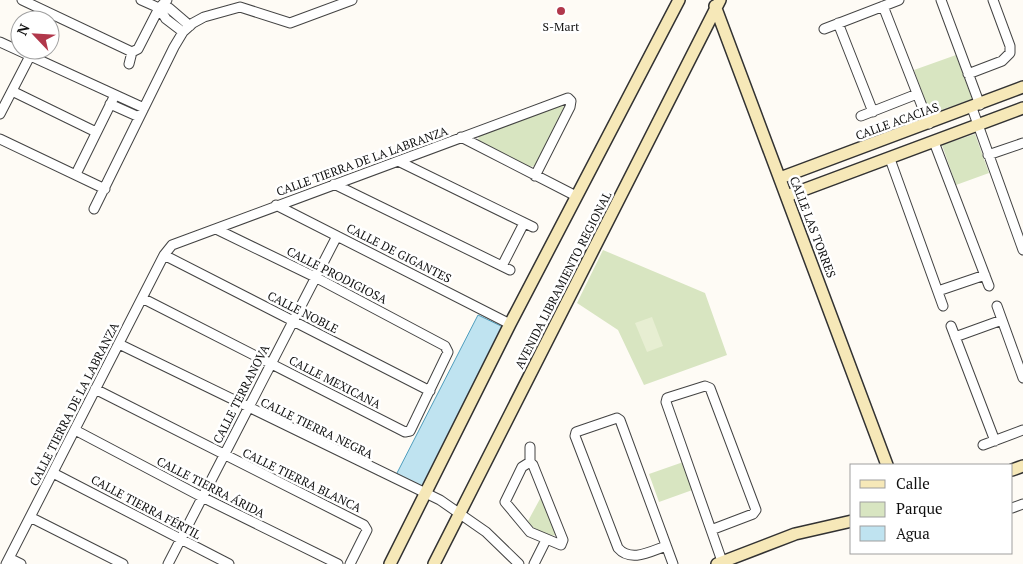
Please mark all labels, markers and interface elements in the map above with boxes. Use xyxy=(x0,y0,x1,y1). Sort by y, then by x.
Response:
marker: S-Mart xyxy=(555,5,567,17)
north arrow xyxy=(10,10,60,60)
place label: S-Mart xyxy=(542,19,580,34)
text: N xyxy=(12,20,34,38)
street label: CALLE ACACIAS xyxy=(853,99,941,143)
street label: CALLE TIERRA DE LA LABRANZA xyxy=(274,123,451,199)
street label: CALLE LAS TORRES xyxy=(787,174,839,280)
street label: AVENIDA LIBRAMIENTO REGIONAL xyxy=(512,189,615,371)
street label: CALLE DE GIGANTES xyxy=(344,220,454,286)
street label: CALLE PRODIGIOSA xyxy=(284,243,390,307)
street label: CALLE NOBLE xyxy=(265,288,341,336)
street label: CALLE TIERRA DE LA LABRANZA xyxy=(26,319,122,488)
street label: CALLE TERRANOVA xyxy=(210,341,273,446)
street label: CALLE MEXICANA xyxy=(287,352,384,412)
street label: CALLE TIERRA NEGRA xyxy=(258,394,376,462)
street label: CALLE TIERRA BLANCA xyxy=(240,445,364,516)
street label: CALLE TIERRA ÁRIDA xyxy=(154,453,268,521)
legend xyxy=(850,464,1013,554)
street label: CALLE TIERRA FÉRTIL xyxy=(88,472,204,543)
text: Calle xyxy=(896,473,930,493)
text: Parque xyxy=(896,498,943,518)
text: Agua xyxy=(896,523,930,543)

